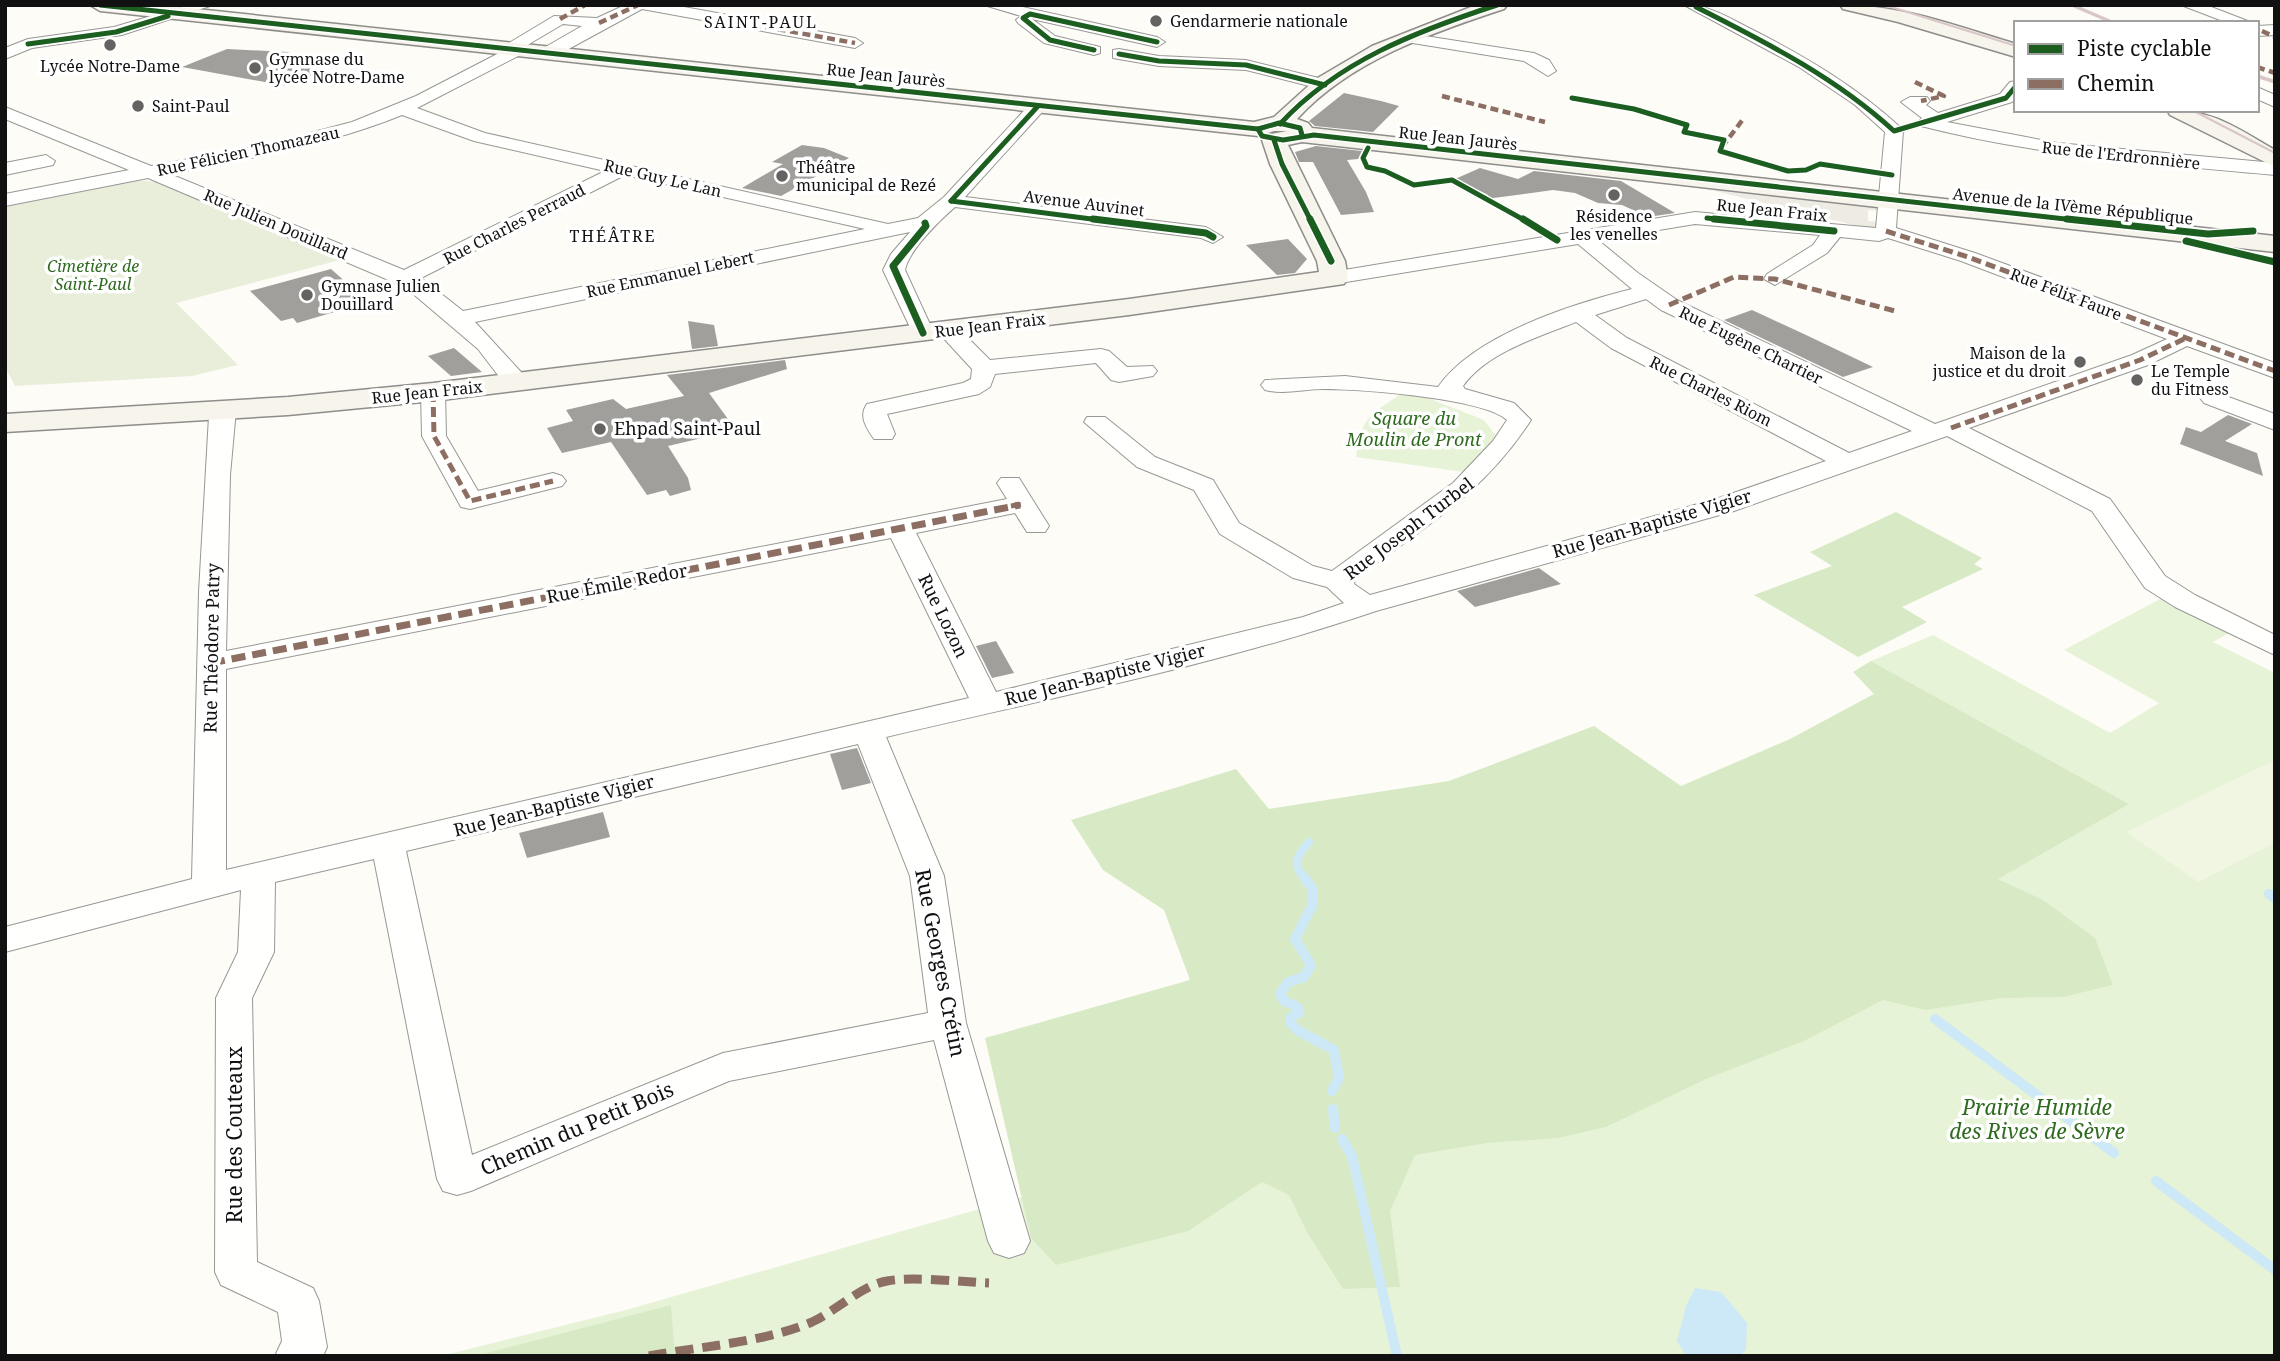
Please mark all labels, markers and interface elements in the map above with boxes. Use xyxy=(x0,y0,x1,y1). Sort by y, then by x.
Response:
place label: Gendarmerie nationale xyxy=(1170,10,1348,32)
district label: SAINT-PAUL xyxy=(704,11,818,33)
marker: Gendarmerie nationale xyxy=(1148,13,1164,29)
legend xyxy=(2014,21,2259,112)
text: Piste cyclable xyxy=(2077,34,2211,62)
marker: Lycée Notre-Dame xyxy=(102,37,118,53)
place label: Gymnase du lycée Notre-Dame xyxy=(269,48,405,88)
place label: Lycée Notre-Dame xyxy=(40,55,180,77)
street label: Rue Jean Jaurès xyxy=(826,58,946,92)
marker: Gymnase du lycée Notre-Dame xyxy=(247,60,263,76)
text: Chemin xyxy=(2077,69,2155,97)
place label: Saint-Paul xyxy=(152,95,230,117)
marker: Saint-Paul xyxy=(130,98,146,114)
street label: Rue Félicien Thomazeau xyxy=(155,121,341,181)
street label: Rue Jean Jaurès xyxy=(1398,121,1518,155)
street label: Rue de l'Erdronnière xyxy=(2041,136,2201,174)
street label: Rue Guy Le Lan xyxy=(602,154,724,202)
place label: Théâtre municipal de Rezé xyxy=(796,156,936,196)
marker: Théâtre municipal de Rezé xyxy=(774,168,790,184)
street label: Rue Charles Perraud xyxy=(439,179,589,269)
street label: Avenue de la IVème République xyxy=(1952,182,2194,230)
street label: Rue Julien Douillard xyxy=(200,184,352,264)
street label: Avenue Auvinet xyxy=(1022,185,1146,221)
marker: Résidence les venelles xyxy=(1606,187,1622,203)
street label: Rue Jean Fraix xyxy=(1716,193,1829,227)
place label: Résidence les venelles xyxy=(1570,205,1658,245)
district label: THÉÂTRE xyxy=(569,225,657,247)
street label: Rue Emmanuel Lebert xyxy=(584,245,756,303)
park label: Cimetière de Saint-Paul xyxy=(47,255,139,295)
street label: Rue Félix Faure xyxy=(2007,263,2125,325)
place label: Gymnase Julien Douillard xyxy=(321,275,441,315)
marker: Gymnase Julien Douillard xyxy=(299,287,315,303)
street label: Rue Eugène Chartier xyxy=(1676,301,1827,390)
street label: Rue Jean Fraix xyxy=(933,307,1047,343)
place label: Maison de la justice et du droit xyxy=(1932,342,2066,382)
street label: Rue Charles Riom xyxy=(1646,351,1776,431)
marker: Maison de la justice et du droit xyxy=(2072,354,2088,370)
place label: Le Temple du Fitness xyxy=(2151,360,2230,400)
marker: Le Temple du Fitness xyxy=(2129,372,2145,388)
street label: Rue Jean Fraix xyxy=(371,375,484,409)
park label: Square du Moulin de Pront xyxy=(1345,406,1482,451)
place label: Ehpad Saint-Paul xyxy=(614,416,761,440)
marker: Ehpad Saint-Paul xyxy=(592,421,608,437)
street label: Rue Joseph Turbel xyxy=(1339,471,1478,585)
street label: Rue Jean-Baptiste Vigier xyxy=(1549,483,1755,563)
street label: Rue Émile Redor xyxy=(544,558,690,608)
street label: Rue Théodore Patry xyxy=(198,562,224,733)
street label: Rue Lozon xyxy=(913,570,975,662)
street label: Rue Jean-Baptiste Vigier xyxy=(1002,637,1208,711)
street label: Rue Jean-Baptiste Vigier xyxy=(451,768,657,842)
street label: Rue Georges Crétin xyxy=(909,866,973,1059)
street label: Rue des Couteaux xyxy=(220,1046,248,1224)
street label: Chemin du Petit Bois xyxy=(476,1075,678,1182)
park label: Prairie Humide des Rives de Sèvre xyxy=(1949,1093,2125,1145)

